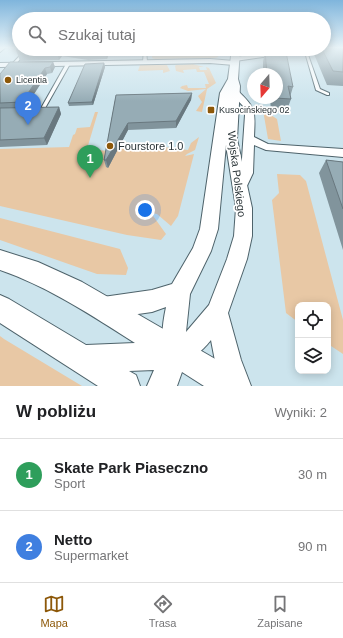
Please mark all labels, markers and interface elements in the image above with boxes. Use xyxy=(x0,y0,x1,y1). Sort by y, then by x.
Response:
search box xyxy=(12,12,331,56)
icon: search xyxy=(26,23,48,45)
text: Szukaj tutaj xyxy=(58,26,136,43)
north arrow xyxy=(247,68,283,104)
marker: Licentia xyxy=(3,75,13,85)
place label: Licentia xyxy=(16,75,47,85)
pin: 2 xyxy=(15,92,41,125)
marker: Kusocińskiego 02 xyxy=(206,105,216,115)
place label: Kusocińskiego 02 xyxy=(219,105,290,115)
street label: Wojska Polskiego xyxy=(226,130,248,218)
place label: Fourstore 1.0 xyxy=(118,140,183,152)
marker: Fourstore 1.0 xyxy=(105,141,115,151)
pin: 1 xyxy=(77,145,103,178)
your location xyxy=(135,200,155,220)
map controls xyxy=(295,302,331,374)
button: locate xyxy=(295,302,331,338)
button: layers xyxy=(295,338,331,374)
text: W pobliżu xyxy=(16,402,96,421)
text: Wyniki: 2 xyxy=(274,405,327,420)
text: Skate Park Piaseczno xyxy=(54,459,208,476)
text: 1 xyxy=(25,467,33,482)
text: 30 m xyxy=(298,467,327,482)
text: Sport xyxy=(54,476,85,491)
text: Netto xyxy=(54,531,92,548)
text: 2 xyxy=(25,539,33,554)
text: 90 m xyxy=(298,539,327,554)
text: Supermarket xyxy=(54,548,128,563)
tab: Mapa xyxy=(40,593,68,629)
tab: Trasa xyxy=(149,593,176,629)
tab: Zapisane xyxy=(257,593,303,629)

